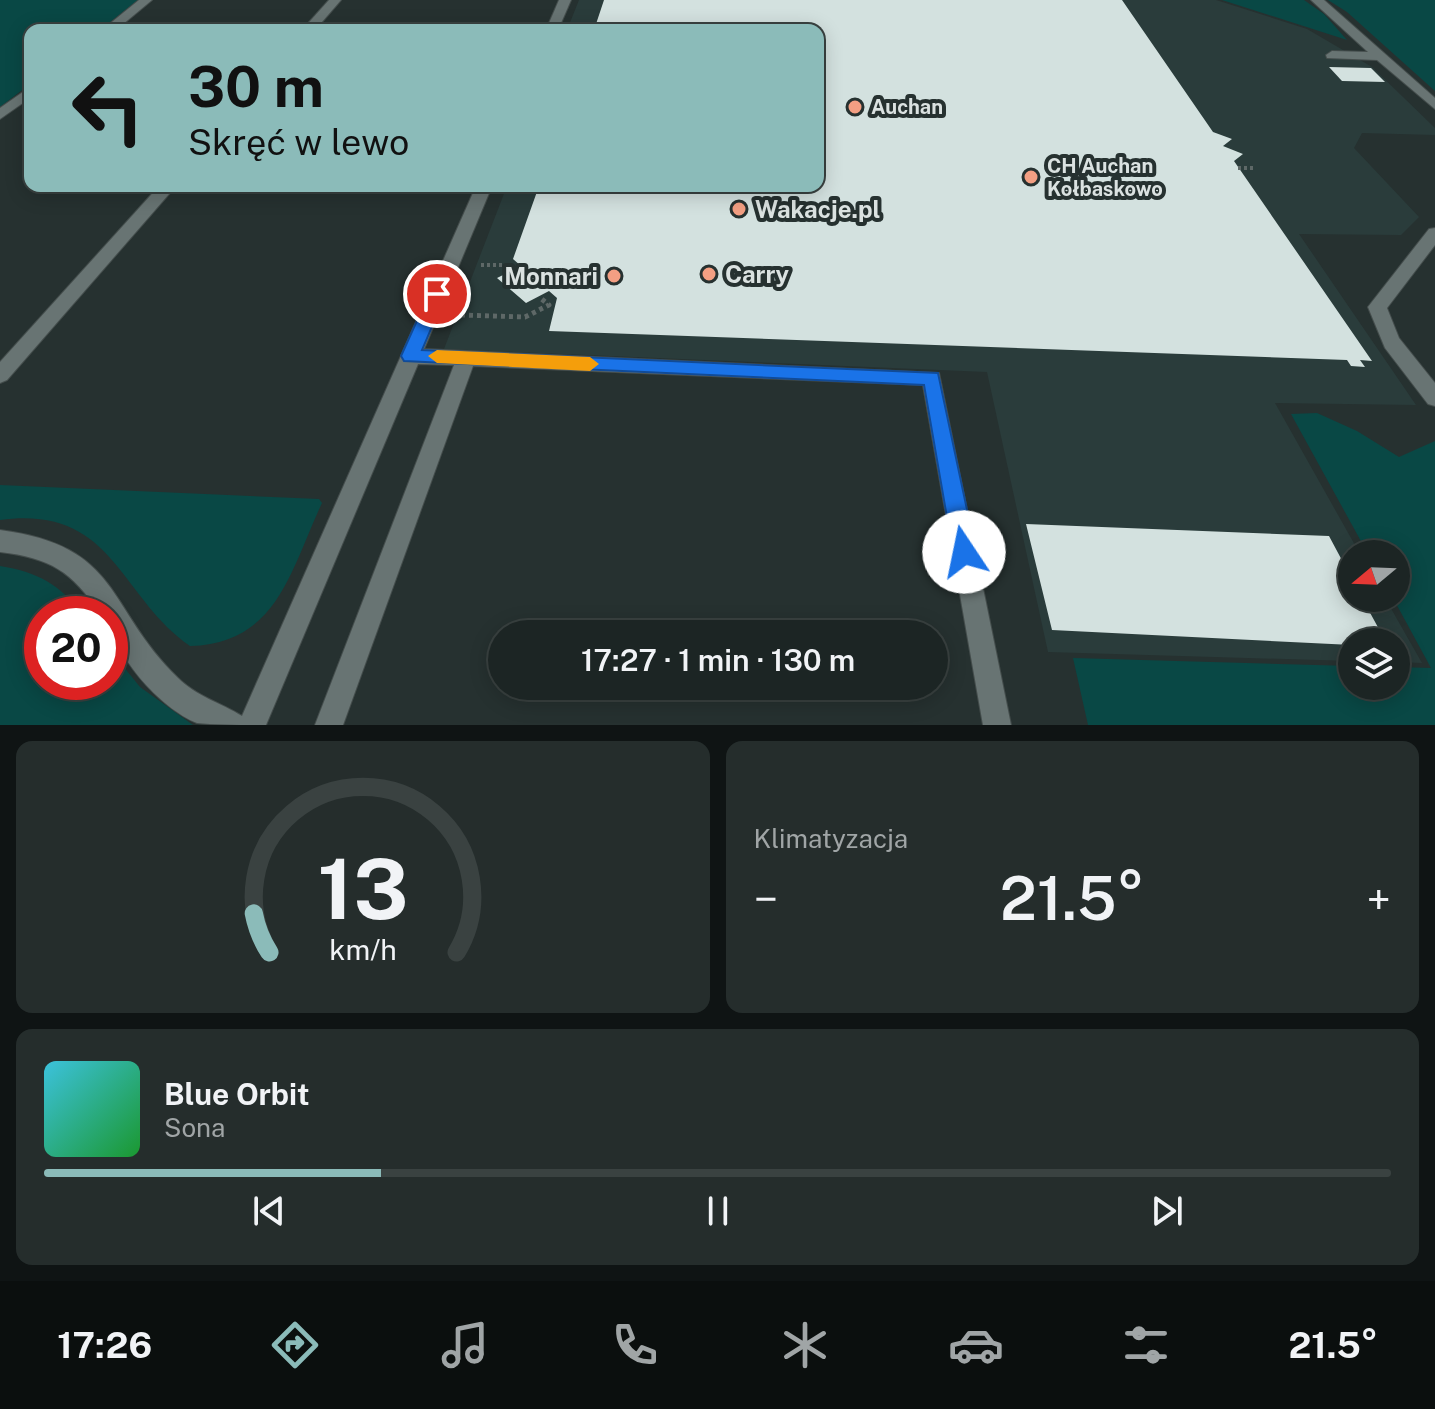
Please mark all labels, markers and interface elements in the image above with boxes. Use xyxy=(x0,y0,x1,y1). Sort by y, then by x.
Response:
text: 30 m xyxy=(188,54,324,120)
icon: left xyxy=(56,56,160,160)
place label: Auchan xyxy=(871,95,943,119)
marker: Auchan xyxy=(846,98,864,116)
text: Skręć w lewo xyxy=(188,121,409,163)
place label: CH Auchan Kołbaskowo xyxy=(1047,154,1163,201)
marker: CH Auchan Kołbaskowo xyxy=(1022,168,1040,186)
place label: Wakacje.pl xyxy=(755,195,881,223)
marker: Wakacje.pl xyxy=(730,200,748,218)
pin xyxy=(403,260,471,328)
place label: Carry xyxy=(725,260,790,288)
place label: Monnari xyxy=(504,262,598,290)
marker: Carry xyxy=(700,265,718,283)
marker: Monnari xyxy=(605,267,623,285)
icon: arrive xyxy=(415,272,459,316)
position arrow xyxy=(922,510,1006,594)
north arrow xyxy=(1338,540,1410,612)
map controls xyxy=(1338,540,1410,700)
speed limit sign: 20 xyxy=(24,596,128,700)
button: layers xyxy=(1338,628,1410,700)
text: 17:27 · 1 min · 130 m xyxy=(581,642,855,678)
text: Klimatyzacja xyxy=(754,823,908,854)
text: 13 xyxy=(317,840,408,938)
text: 21.5° xyxy=(1000,863,1145,934)
text: − xyxy=(754,873,778,925)
text: + xyxy=(1367,873,1391,925)
text: km/h xyxy=(329,933,396,966)
text: Blue Orbit xyxy=(164,1076,310,1112)
text: Sona xyxy=(164,1112,225,1143)
icon: previous xyxy=(247,1189,291,1233)
icon: pause xyxy=(696,1189,740,1233)
icon: next xyxy=(1145,1189,1189,1233)
icon: directions xyxy=(267,1317,323,1373)
icon: music xyxy=(437,1317,493,1373)
icon: phone xyxy=(607,1317,663,1373)
icon: climate xyxy=(777,1317,833,1373)
icon: car xyxy=(948,1317,1004,1373)
icon: filters xyxy=(1118,1317,1174,1373)
text: 17:26 xyxy=(57,1324,152,1366)
text: 21.5° xyxy=(1288,1324,1378,1366)

